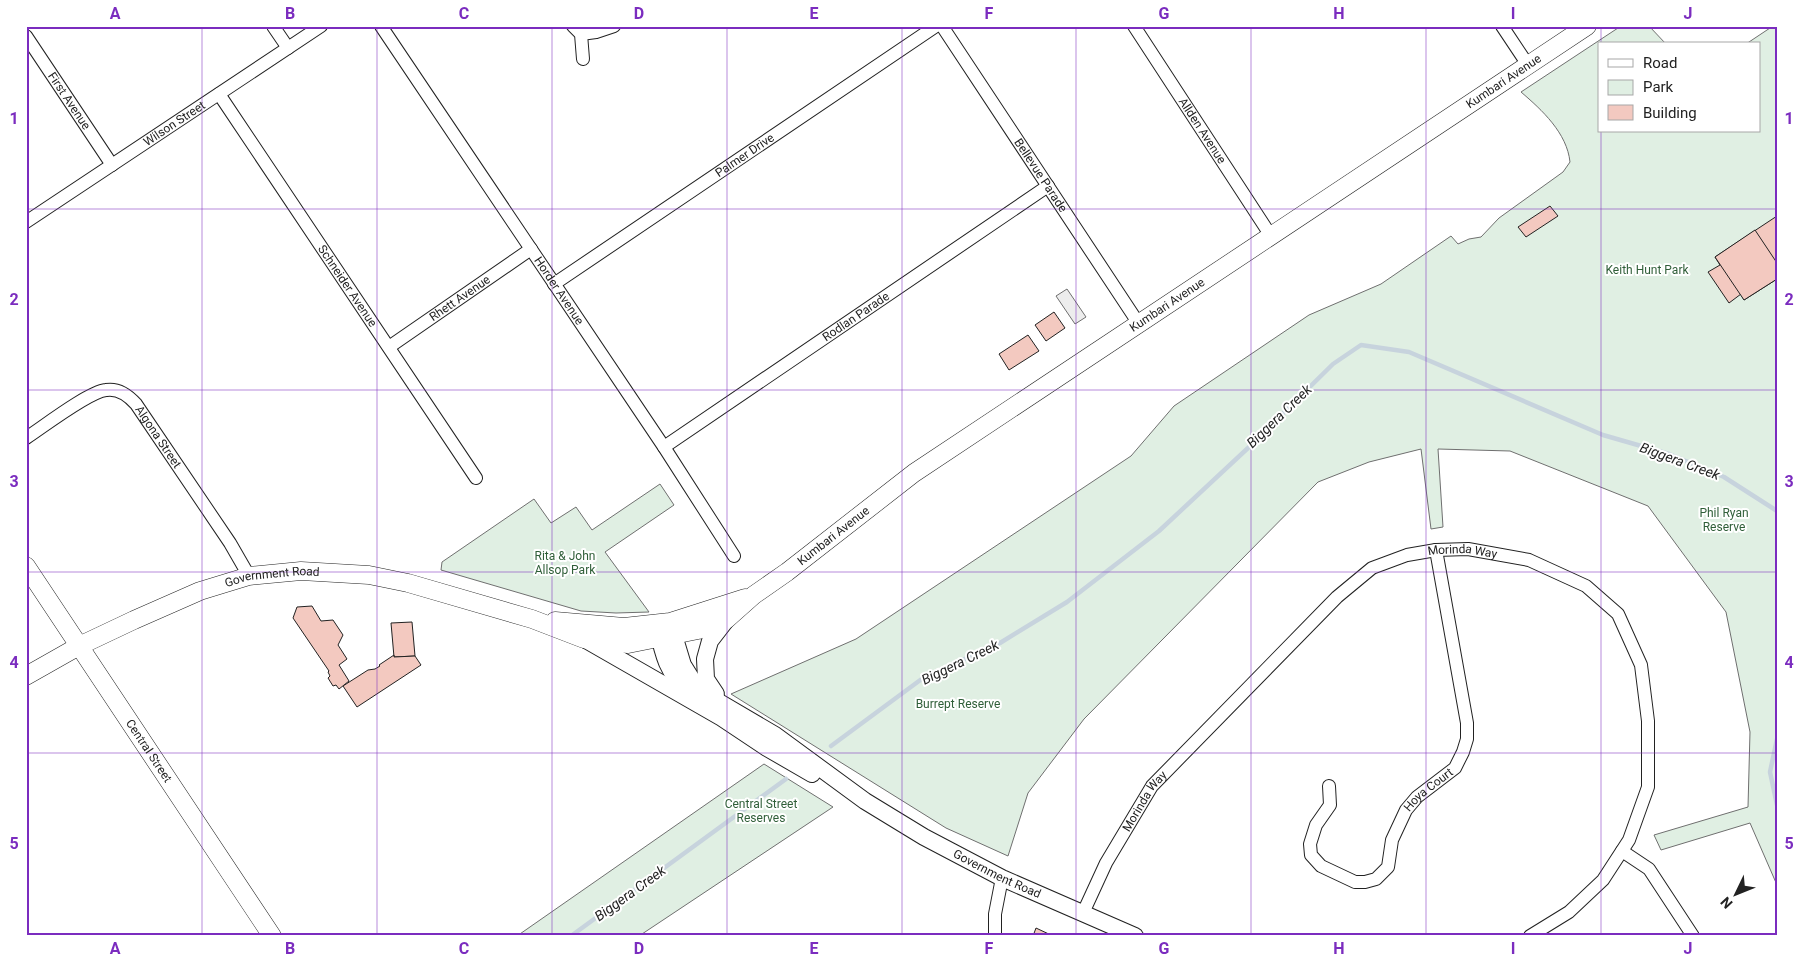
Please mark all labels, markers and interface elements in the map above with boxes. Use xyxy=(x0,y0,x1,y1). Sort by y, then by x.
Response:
text: A xyxy=(110,4,121,23)
text: B xyxy=(285,4,295,23)
text: C xyxy=(459,4,469,23)
text: D xyxy=(634,4,644,23)
text: E xyxy=(810,4,819,23)
text: F xyxy=(985,4,994,23)
text: G xyxy=(1159,4,1170,23)
text: H xyxy=(1333,4,1345,23)
text: I xyxy=(1511,4,1515,23)
text: J xyxy=(1684,4,1692,23)
legend xyxy=(1598,42,1760,132)
street label: Kumbari Avenue xyxy=(1463,51,1544,111)
text: Road xyxy=(1643,54,1677,72)
street label: First Avenue xyxy=(45,70,93,132)
text: Park xyxy=(1643,78,1674,96)
street label: Allden Avenue xyxy=(1176,95,1229,166)
street label: Wilson Street xyxy=(141,98,208,149)
text: Building xyxy=(1643,104,1697,122)
text: 1 xyxy=(9,109,19,128)
text: 1 xyxy=(1784,109,1794,128)
street label: Palmer Drive xyxy=(713,130,777,180)
street label: Bellevue Parade xyxy=(1011,136,1070,215)
street label: Schneider Avenue xyxy=(315,242,380,330)
street label: Horder Avenue xyxy=(531,254,587,327)
park label: Keith Hunt Park xyxy=(1605,263,1689,277)
street label: Rhett Avenue xyxy=(427,272,493,324)
street label: Kumbari Avenue xyxy=(1127,275,1207,335)
street label: Rodlan Parade xyxy=(820,289,892,344)
text: 2 xyxy=(9,290,19,309)
text: 2 xyxy=(1784,290,1794,309)
water label: Biggera Creek xyxy=(1243,380,1316,451)
street label: Algona Street xyxy=(132,403,184,471)
water label: Biggera Creek xyxy=(1638,439,1723,483)
text: 3 xyxy=(9,472,19,491)
text: 3 xyxy=(1784,472,1794,491)
street label: Kumbari Avenue xyxy=(795,503,872,568)
park label: Phil Ryan Reserve xyxy=(1699,506,1749,534)
street label: Morinda Way xyxy=(1427,542,1499,561)
park label: Rita & John Allsop Park xyxy=(535,549,596,577)
street label: Government Road xyxy=(223,564,320,590)
water label: Biggera Creek xyxy=(919,636,1002,688)
text: 4 xyxy=(9,653,19,672)
text: 4 xyxy=(1784,653,1794,672)
park label: Burrept Reserve xyxy=(916,697,1000,711)
street label: Central Street xyxy=(123,717,175,785)
street label: Hoya Court xyxy=(1401,765,1456,814)
street label: Morinda Way xyxy=(1119,768,1170,834)
park label: Central Street Reserves xyxy=(725,797,797,825)
text: 5 xyxy=(9,834,19,853)
text: 5 xyxy=(1784,834,1794,853)
street label: Government Road xyxy=(951,847,1043,901)
water label: Biggera Creek xyxy=(591,861,670,924)
north arrow xyxy=(1710,870,1760,920)
text: N xyxy=(1717,894,1736,912)
text: A xyxy=(110,939,121,958)
text: B xyxy=(285,939,295,958)
text: C xyxy=(459,939,469,958)
text: D xyxy=(634,939,644,958)
text: E xyxy=(810,939,819,958)
text: F xyxy=(985,939,994,958)
text: G xyxy=(1159,939,1170,958)
text: H xyxy=(1333,939,1345,958)
text: I xyxy=(1511,939,1515,958)
text: J xyxy=(1684,939,1692,958)

